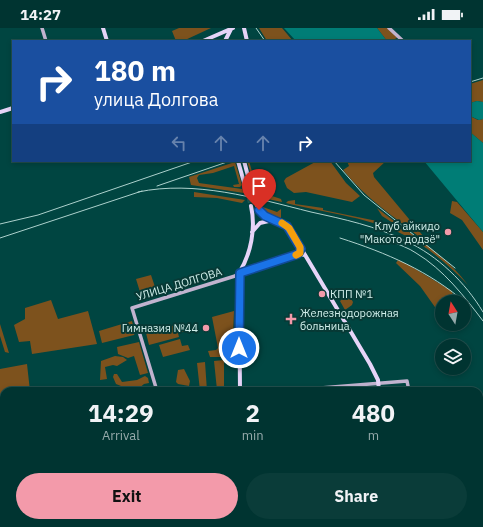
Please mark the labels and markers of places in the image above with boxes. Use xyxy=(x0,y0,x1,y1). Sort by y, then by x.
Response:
pin xyxy=(242,169,276,210)
place label: Клуб айкидо "Макото додзё" xyxy=(360,219,440,246)
marker: Клуб айкидо "Макото додзё" xyxy=(443,227,453,237)
place label: КПП №1 xyxy=(330,287,373,301)
marker: КПП №1 xyxy=(317,289,327,299)
place label: Железнодорожная больница xyxy=(300,306,399,333)
marker: Железнодорожная больница xyxy=(285,313,297,325)
place label: Гимназия №44 xyxy=(122,321,198,335)
marker: Гимназия №44 xyxy=(201,323,211,333)

